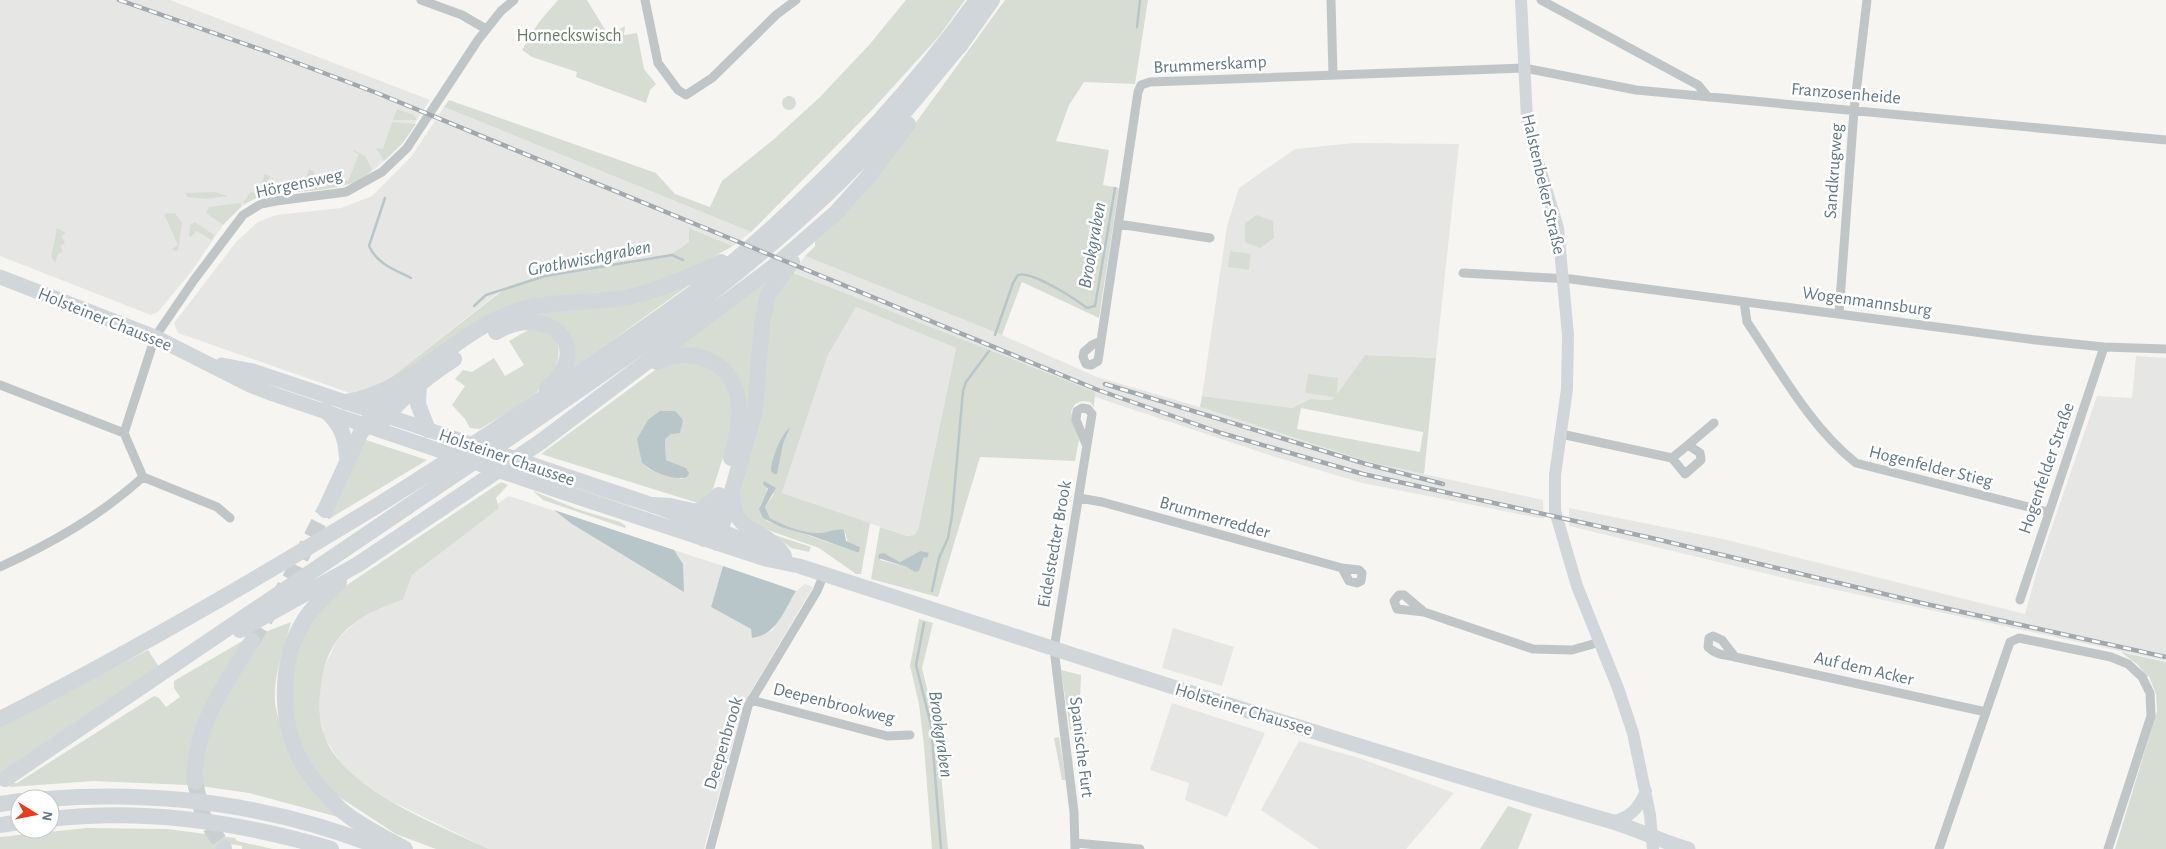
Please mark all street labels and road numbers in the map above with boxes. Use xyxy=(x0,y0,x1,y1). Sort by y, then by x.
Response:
street label: Brummerskamp xyxy=(1153,53,1267,77)
street label: Franzosenheide xyxy=(1790,80,1902,108)
street label: Halstenbeker Straße xyxy=(1518,112,1568,256)
street label: Sandkrugweg xyxy=(1822,123,1846,219)
street label: Hörgensweg xyxy=(254,166,344,202)
street label: Wogenmannsburg xyxy=(1801,284,1933,320)
street label: Holsteiner Chaussee xyxy=(35,285,174,355)
street label: Hogenfelder Straße xyxy=(2016,400,2078,536)
street label: Holsteiner Chaussee xyxy=(436,426,577,490)
street label: Hogenfelder Stieg xyxy=(1867,443,1995,491)
street label: Eidelstedter Brook xyxy=(1035,479,1075,609)
street label: Brummerredder xyxy=(1158,494,1272,542)
street label: Auf dem Acker xyxy=(1812,649,1915,689)
street label: Deepenbrookweg xyxy=(771,680,897,728)
street label: Holsteiner Chaussee xyxy=(1173,681,1314,739)
street label: Deepenbrook xyxy=(701,694,747,792)
street label: Spanische Furt xyxy=(1066,696,1096,799)

